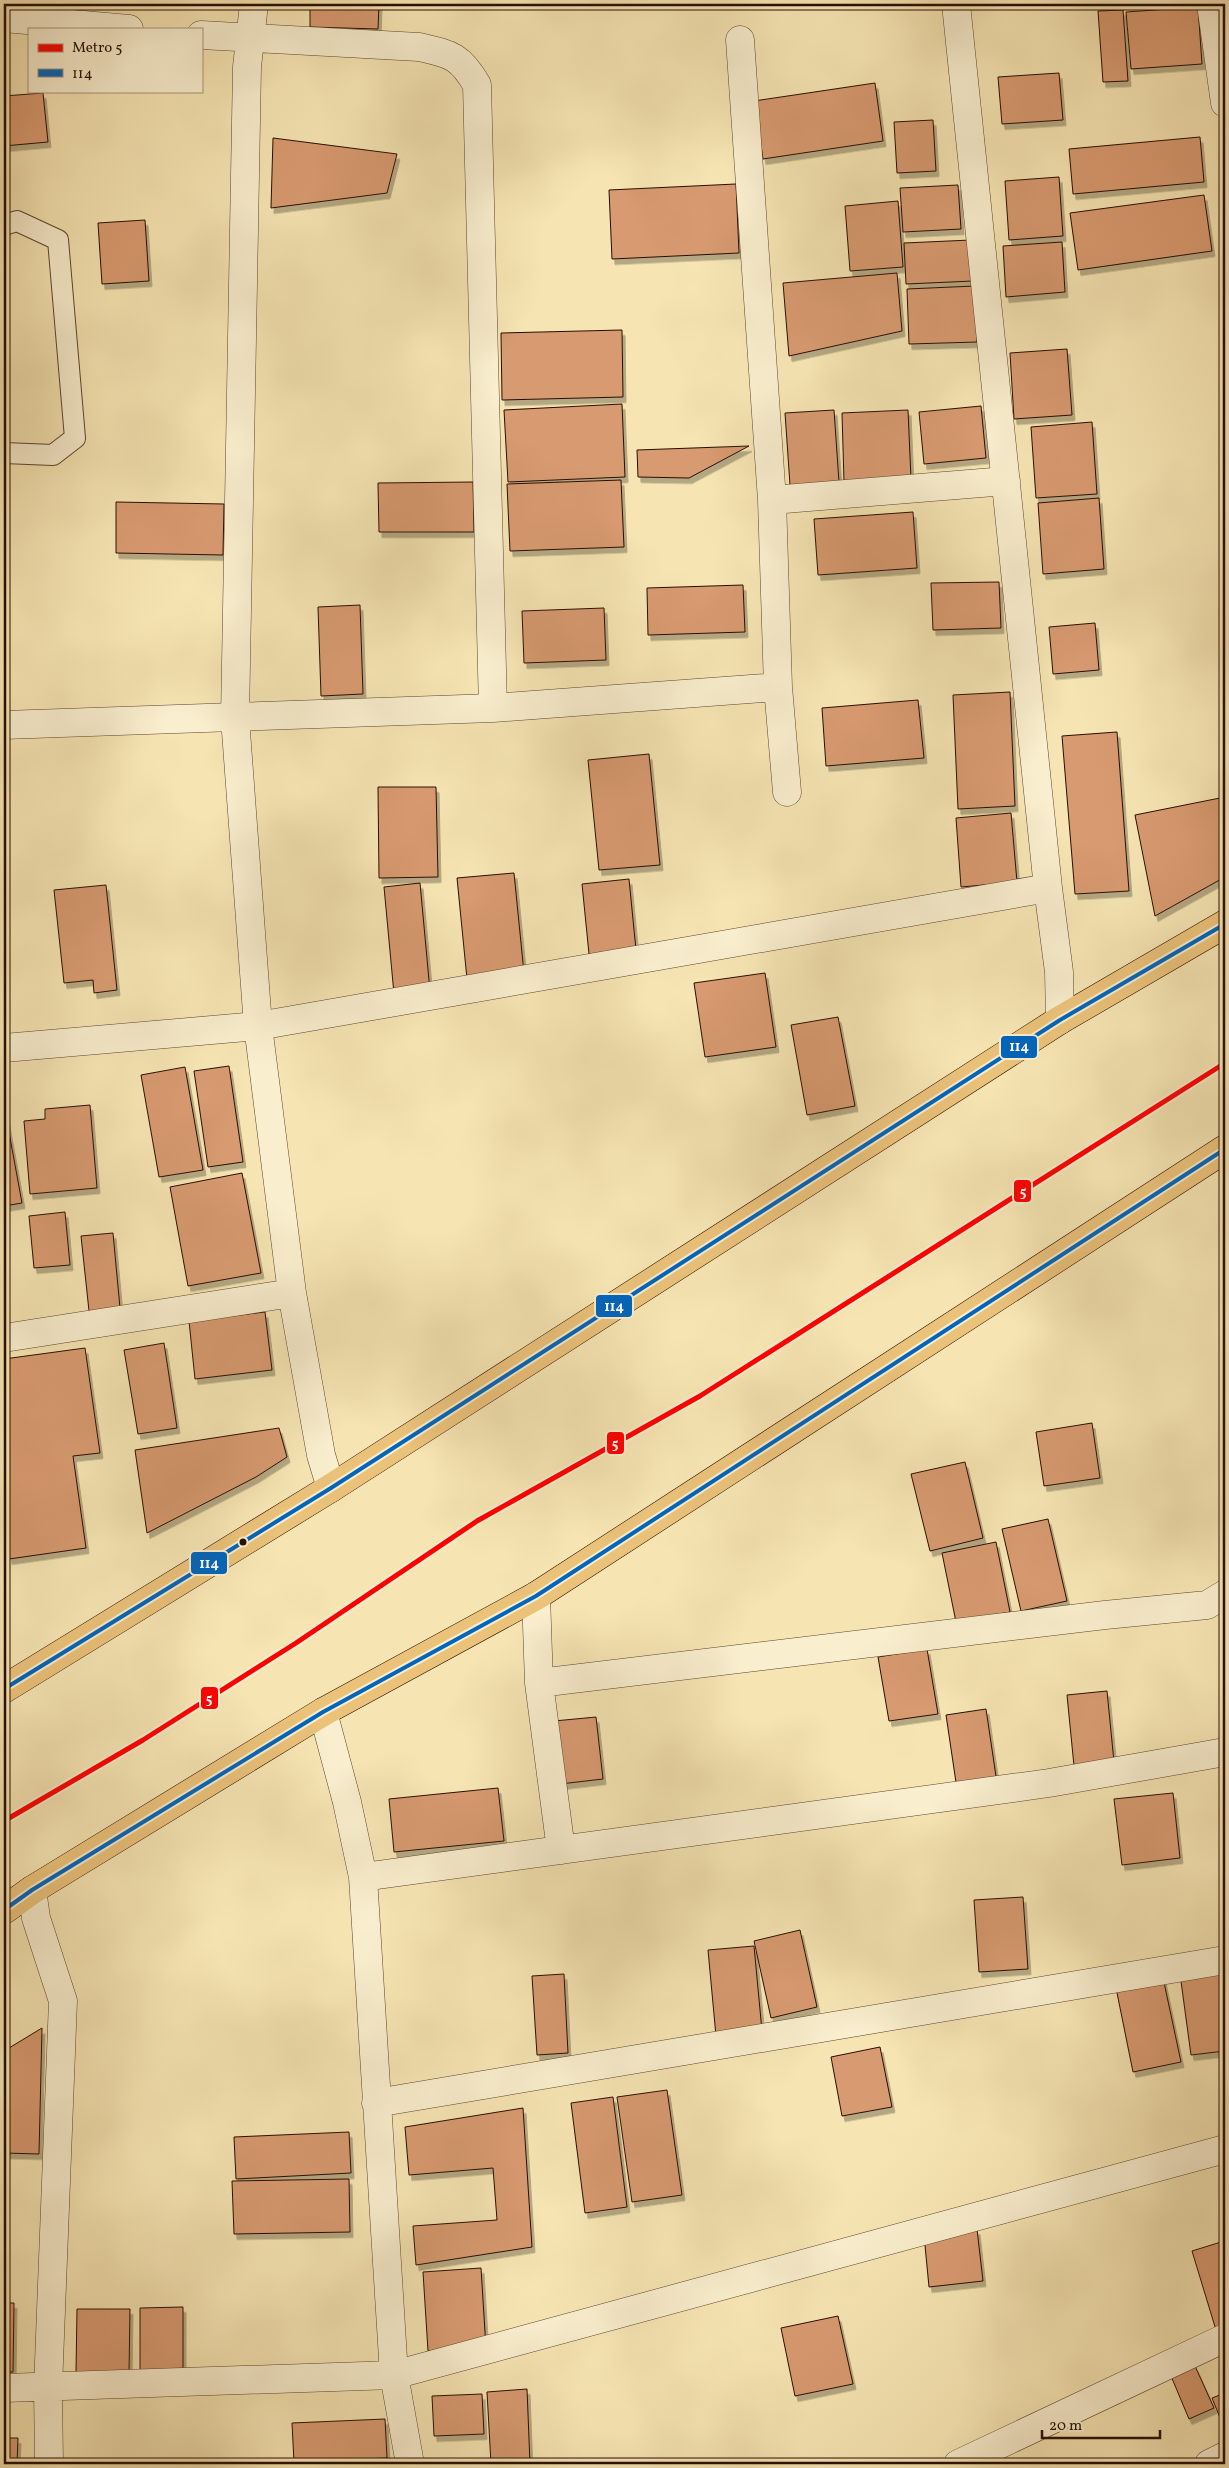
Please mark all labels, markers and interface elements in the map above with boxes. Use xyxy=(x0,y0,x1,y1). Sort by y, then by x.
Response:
legend xyxy=(28,28,202,92)
text: Metro 5 xyxy=(72,38,123,59)
text: 114 xyxy=(72,64,93,85)
line badge: 114 xyxy=(1000,1035,1038,1059)
text: 114 xyxy=(1009,1038,1029,1057)
line badge: 5 xyxy=(1013,1179,1032,1203)
text: 5 xyxy=(1020,1183,1027,1202)
line badge: 114 xyxy=(595,1294,633,1318)
text: 114 xyxy=(604,1298,624,1317)
line badge: 5 xyxy=(606,1431,625,1455)
text: 5 xyxy=(612,1435,619,1454)
unlabelled marker xyxy=(238,1537,248,1547)
line badge: 114 xyxy=(190,1551,228,1575)
text: 114 xyxy=(199,1555,219,1574)
line badge: 5 xyxy=(200,1686,219,1710)
text: 5 xyxy=(206,1690,213,1709)
scale bar xyxy=(1042,2408,1159,2440)
text: 20 m xyxy=(1049,2416,1082,2437)

